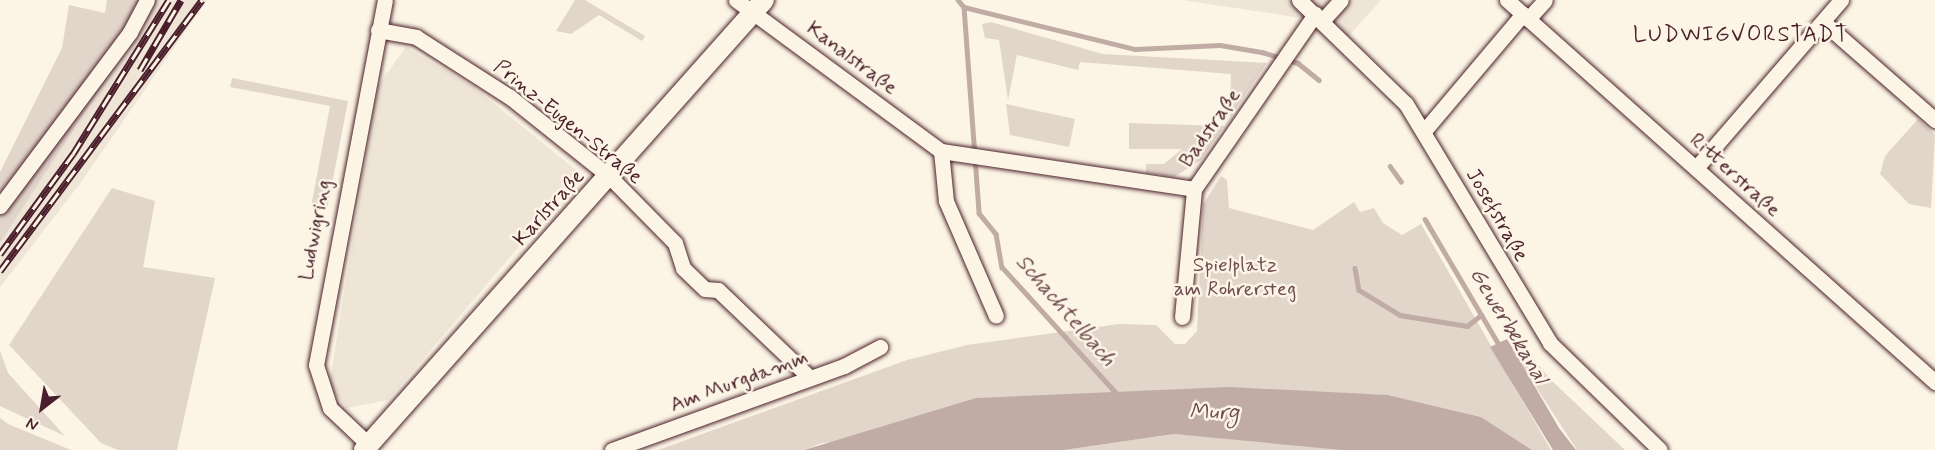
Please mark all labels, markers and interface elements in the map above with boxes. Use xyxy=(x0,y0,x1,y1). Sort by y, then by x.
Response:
street label: Kanalstraße xyxy=(802,16,902,100)
district label: LUDWIGVORSTADT xyxy=(1631,23,1851,49)
street label: Prinz-Eugen-Straße xyxy=(489,54,647,190)
street label: Badstraße xyxy=(1174,84,1246,172)
street label: Ritterstraße xyxy=(1684,128,1786,222)
street label: Karlstraße xyxy=(508,164,590,252)
street label: Josefstraße xyxy=(1460,164,1534,266)
street label: Ludwigring xyxy=(293,178,337,282)
water label: Schachtelbach xyxy=(1009,250,1121,372)
park label: Spielplatz am Rohrersteg xyxy=(1172,252,1298,302)
water label: Gewerbekanal xyxy=(1463,263,1553,389)
street label: Am Murgdamm xyxy=(666,344,812,418)
north arrow xyxy=(12,378,72,438)
water label: Murg xyxy=(1189,399,1239,427)
text: N xyxy=(22,412,42,436)

